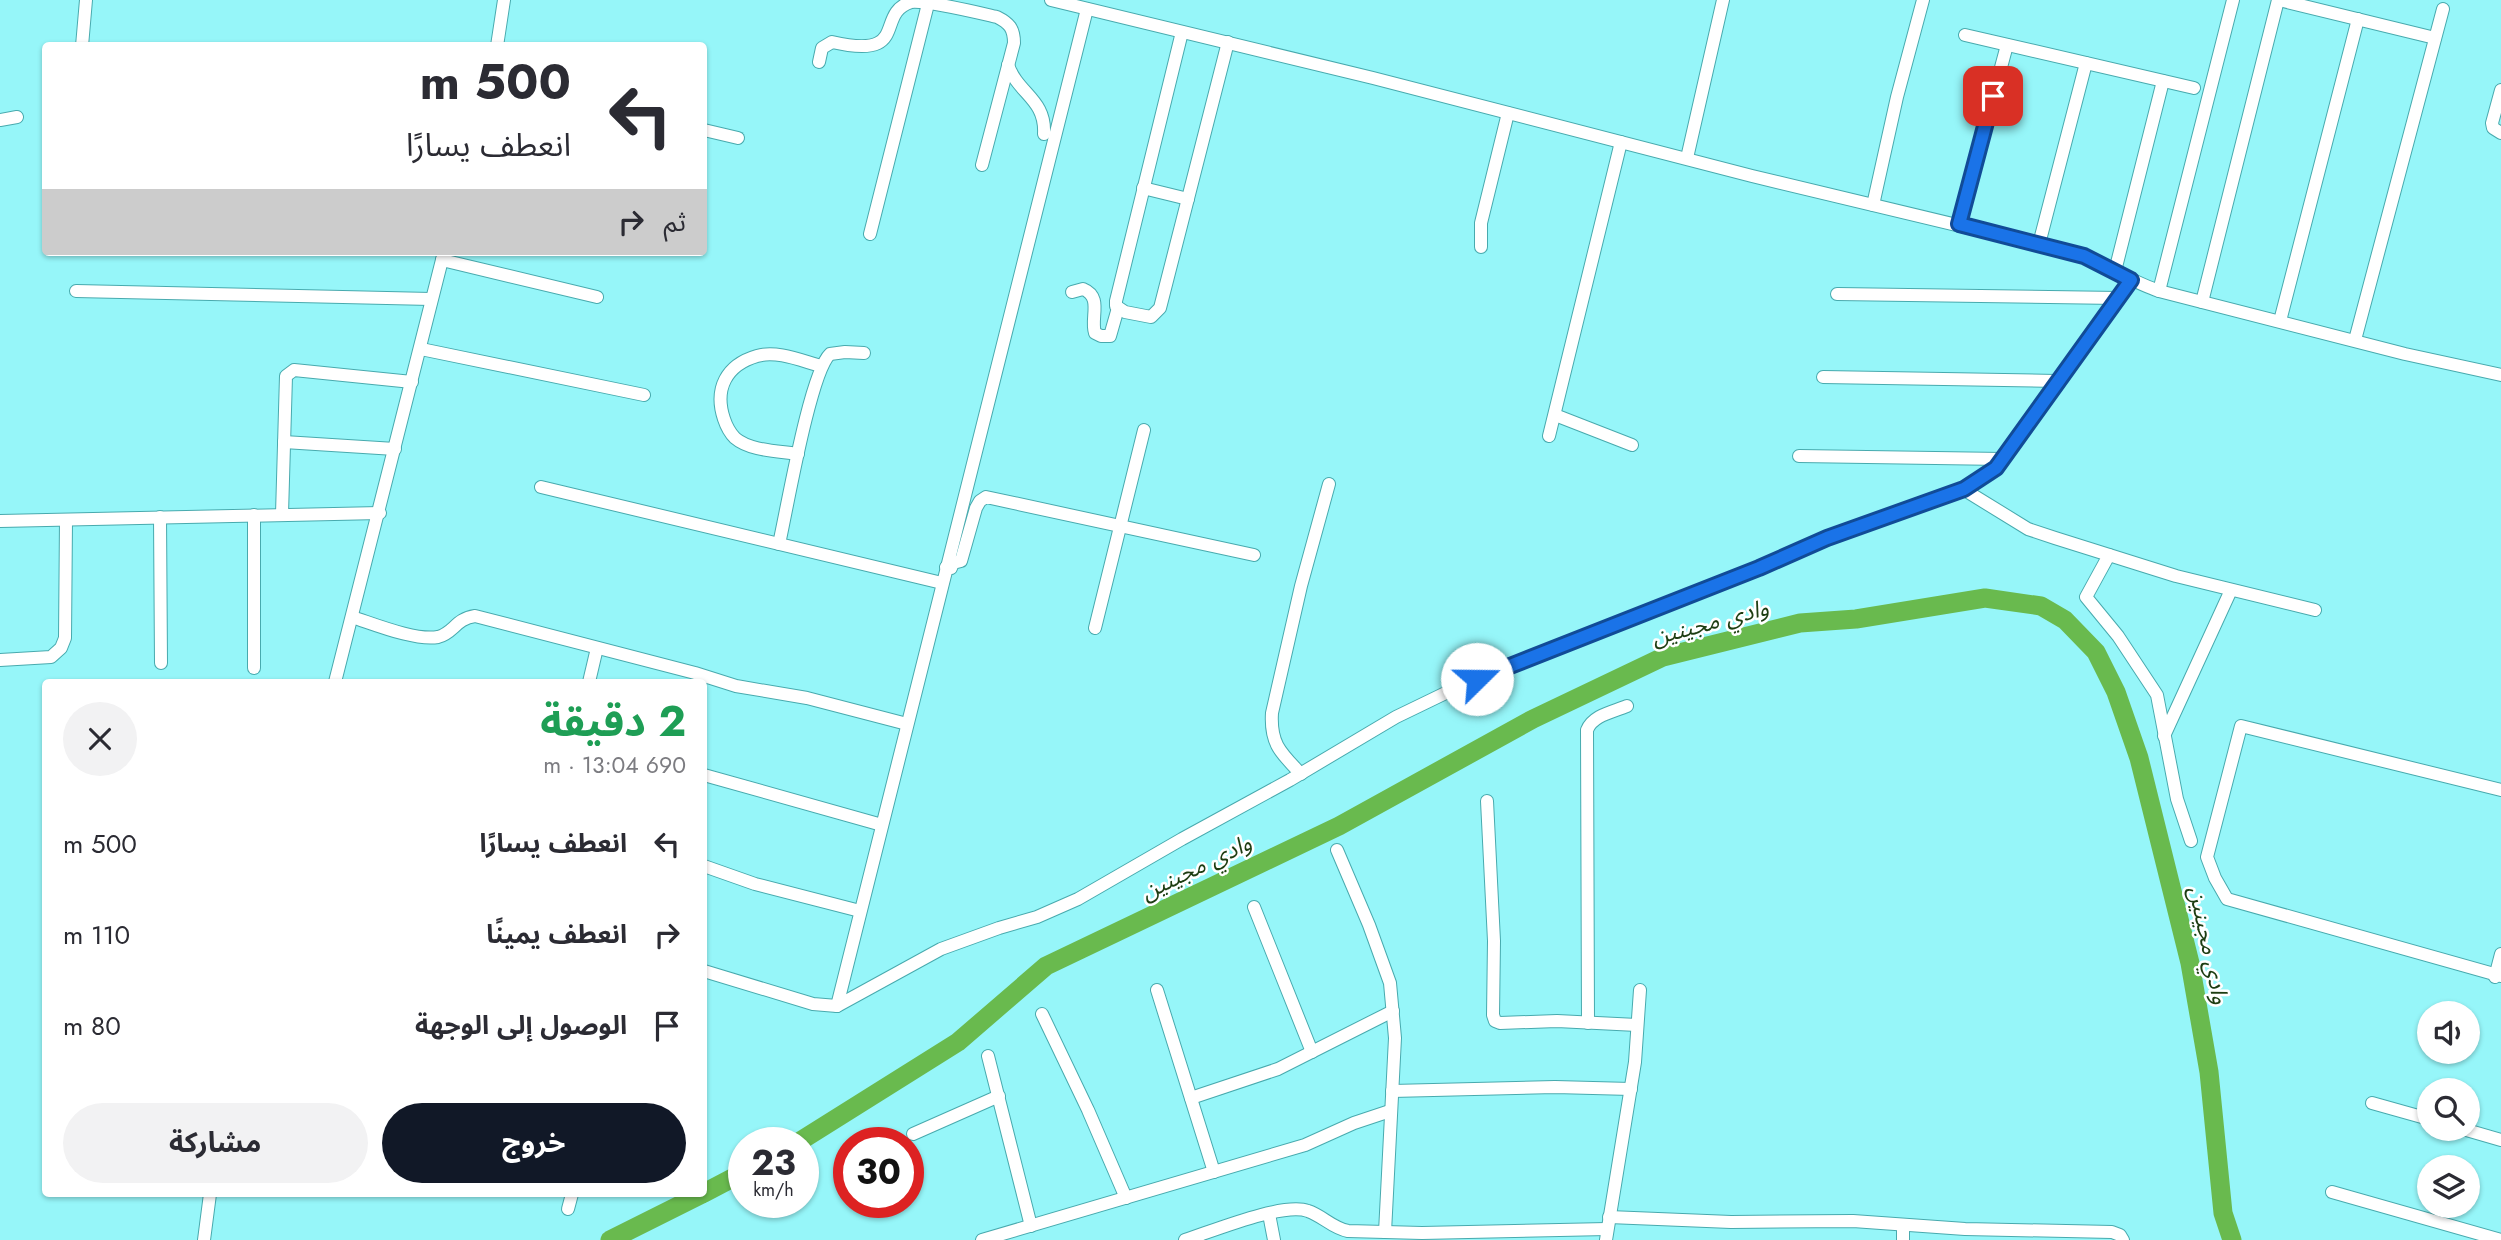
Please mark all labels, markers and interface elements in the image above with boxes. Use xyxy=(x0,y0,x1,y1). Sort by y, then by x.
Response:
text: 500 m xyxy=(420,47,571,117)
pin xyxy=(1963,66,2023,126)
icon: left xyxy=(595,70,686,161)
icon: arrive xyxy=(1974,77,2012,115)
text: انعطف يسارًا xyxy=(406,122,571,168)
icon: right xyxy=(612,203,650,241)
text: ثم xyxy=(664,203,686,241)
water label: وادي مجينين xyxy=(1648,590,1773,655)
position arrow xyxy=(1440,642,1514,716)
text: 2 دقيقة xyxy=(540,691,686,752)
button: close xyxy=(63,702,137,776)
text: 690 m · 13:04 xyxy=(543,748,686,782)
text: انعطف يسارًا xyxy=(480,824,627,862)
text: 500 m xyxy=(63,825,137,863)
icon: left xyxy=(648,825,686,863)
water label: وادي مجينين xyxy=(1135,825,1258,910)
water label: وادي مجينين xyxy=(2179,883,2238,1007)
text: انعطف يمينًا xyxy=(486,915,627,953)
text: 110 m xyxy=(63,916,130,954)
icon: right xyxy=(648,916,686,954)
map controls xyxy=(2417,1001,2480,1218)
button: sound xyxy=(2417,1001,2480,1064)
text: الوصول إلى الوجهة xyxy=(415,1006,627,1044)
text: 80 m xyxy=(63,1007,121,1045)
icon: arrive xyxy=(648,1007,686,1045)
button: search xyxy=(2417,1078,2480,1141)
button: مشاركة xyxy=(63,1103,368,1183)
button: خروج xyxy=(382,1103,686,1183)
speed limit sign: 30 xyxy=(833,1127,924,1218)
text: 23 xyxy=(751,1138,796,1188)
button: layers xyxy=(2417,1155,2480,1218)
text: km/h xyxy=(753,1177,794,1203)

